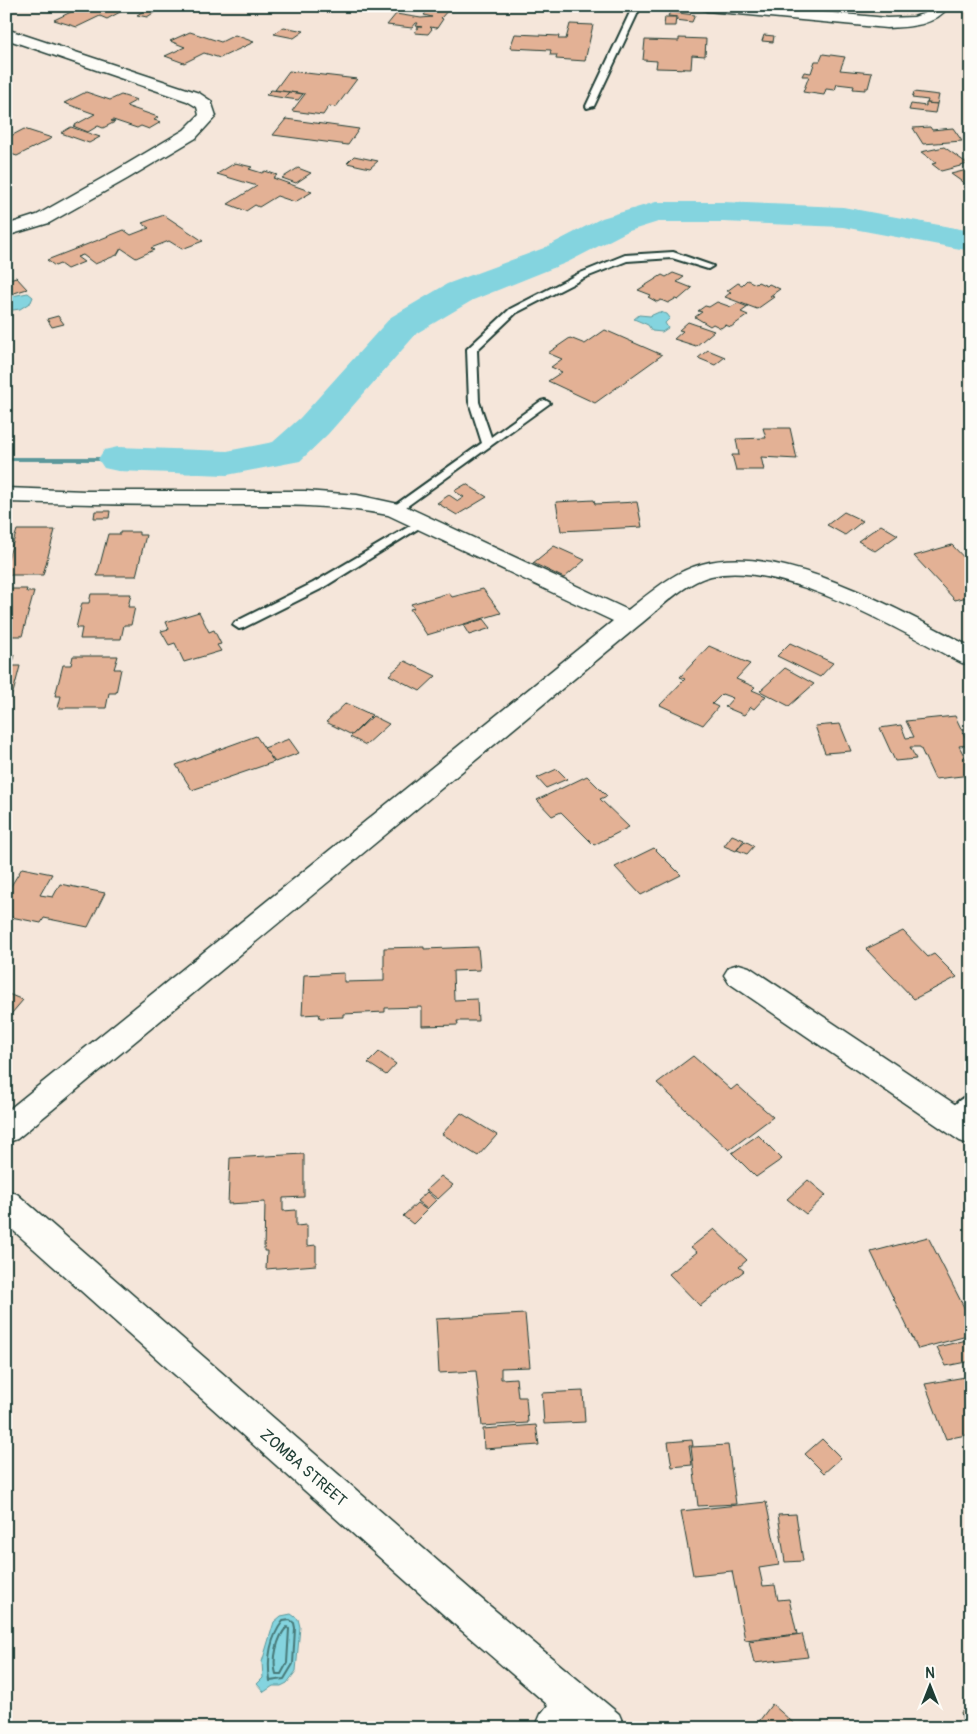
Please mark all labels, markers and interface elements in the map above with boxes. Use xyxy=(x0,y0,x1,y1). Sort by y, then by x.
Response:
street label: ZOMBA STREET xyxy=(256,1425,351,1511)
north arrow xyxy=(904,1662,954,1712)
text: N xyxy=(925,1665,935,1682)

